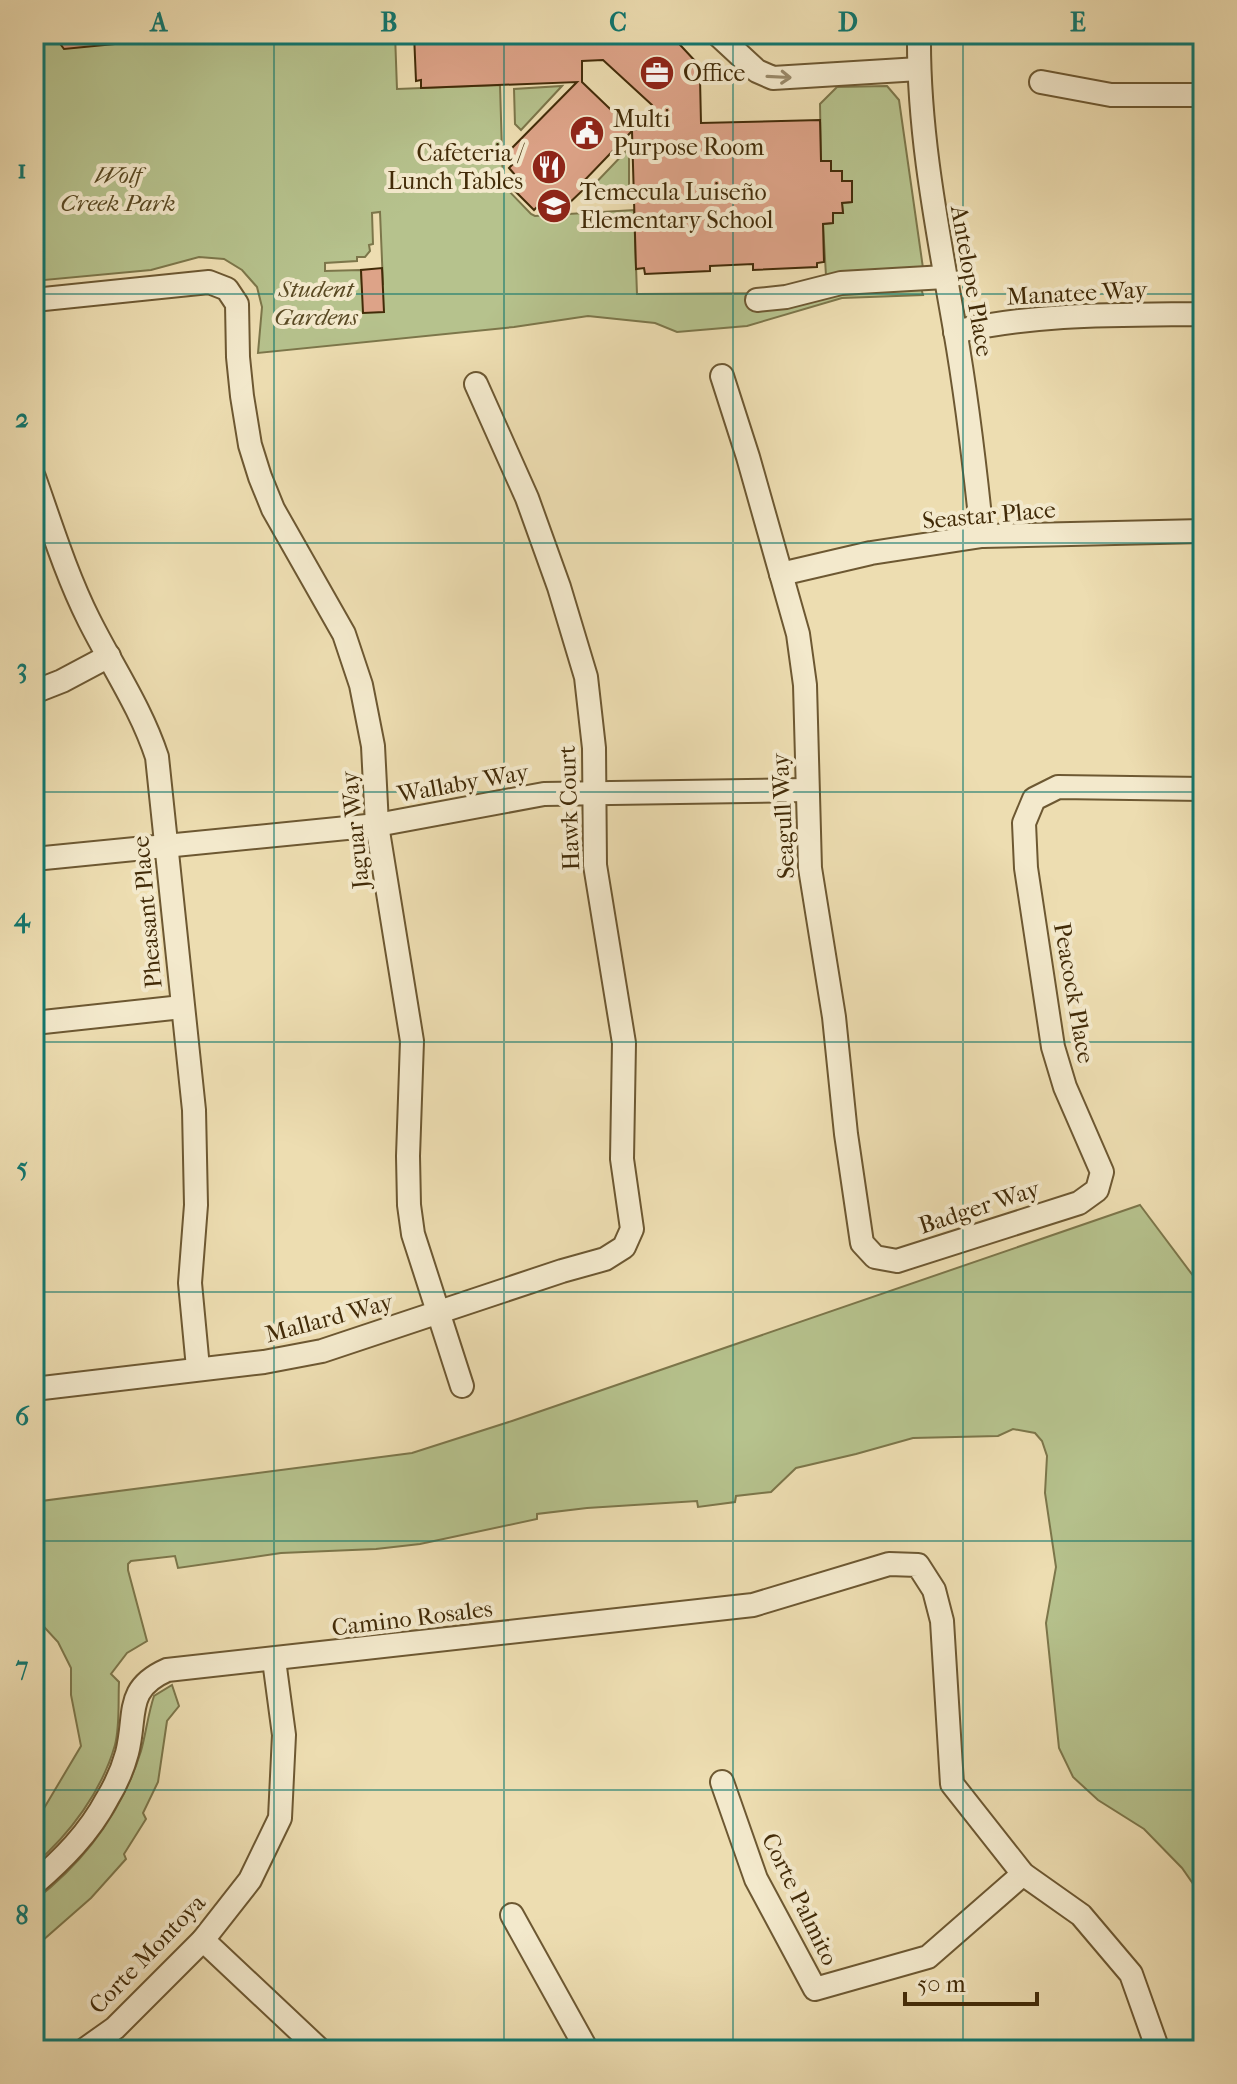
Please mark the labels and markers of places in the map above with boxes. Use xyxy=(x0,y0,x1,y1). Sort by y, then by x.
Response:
office icon: Office xyxy=(638,54,676,92)
place label: Office xyxy=(683,59,746,87)
place label: Multi Purpose Room xyxy=(613,105,764,161)
public building icon: Multi Purpose Room xyxy=(568,114,606,152)
place label: Cafeteria / Lunch Tables xyxy=(387,139,525,195)
restaurant icon: Cafeteria / Lunch Tables xyxy=(530,148,568,186)
place label: Temecula Luiseño Elementary School xyxy=(580,178,774,234)
school or university icon: Temecula Luiseño Elementary School xyxy=(535,187,573,225)

